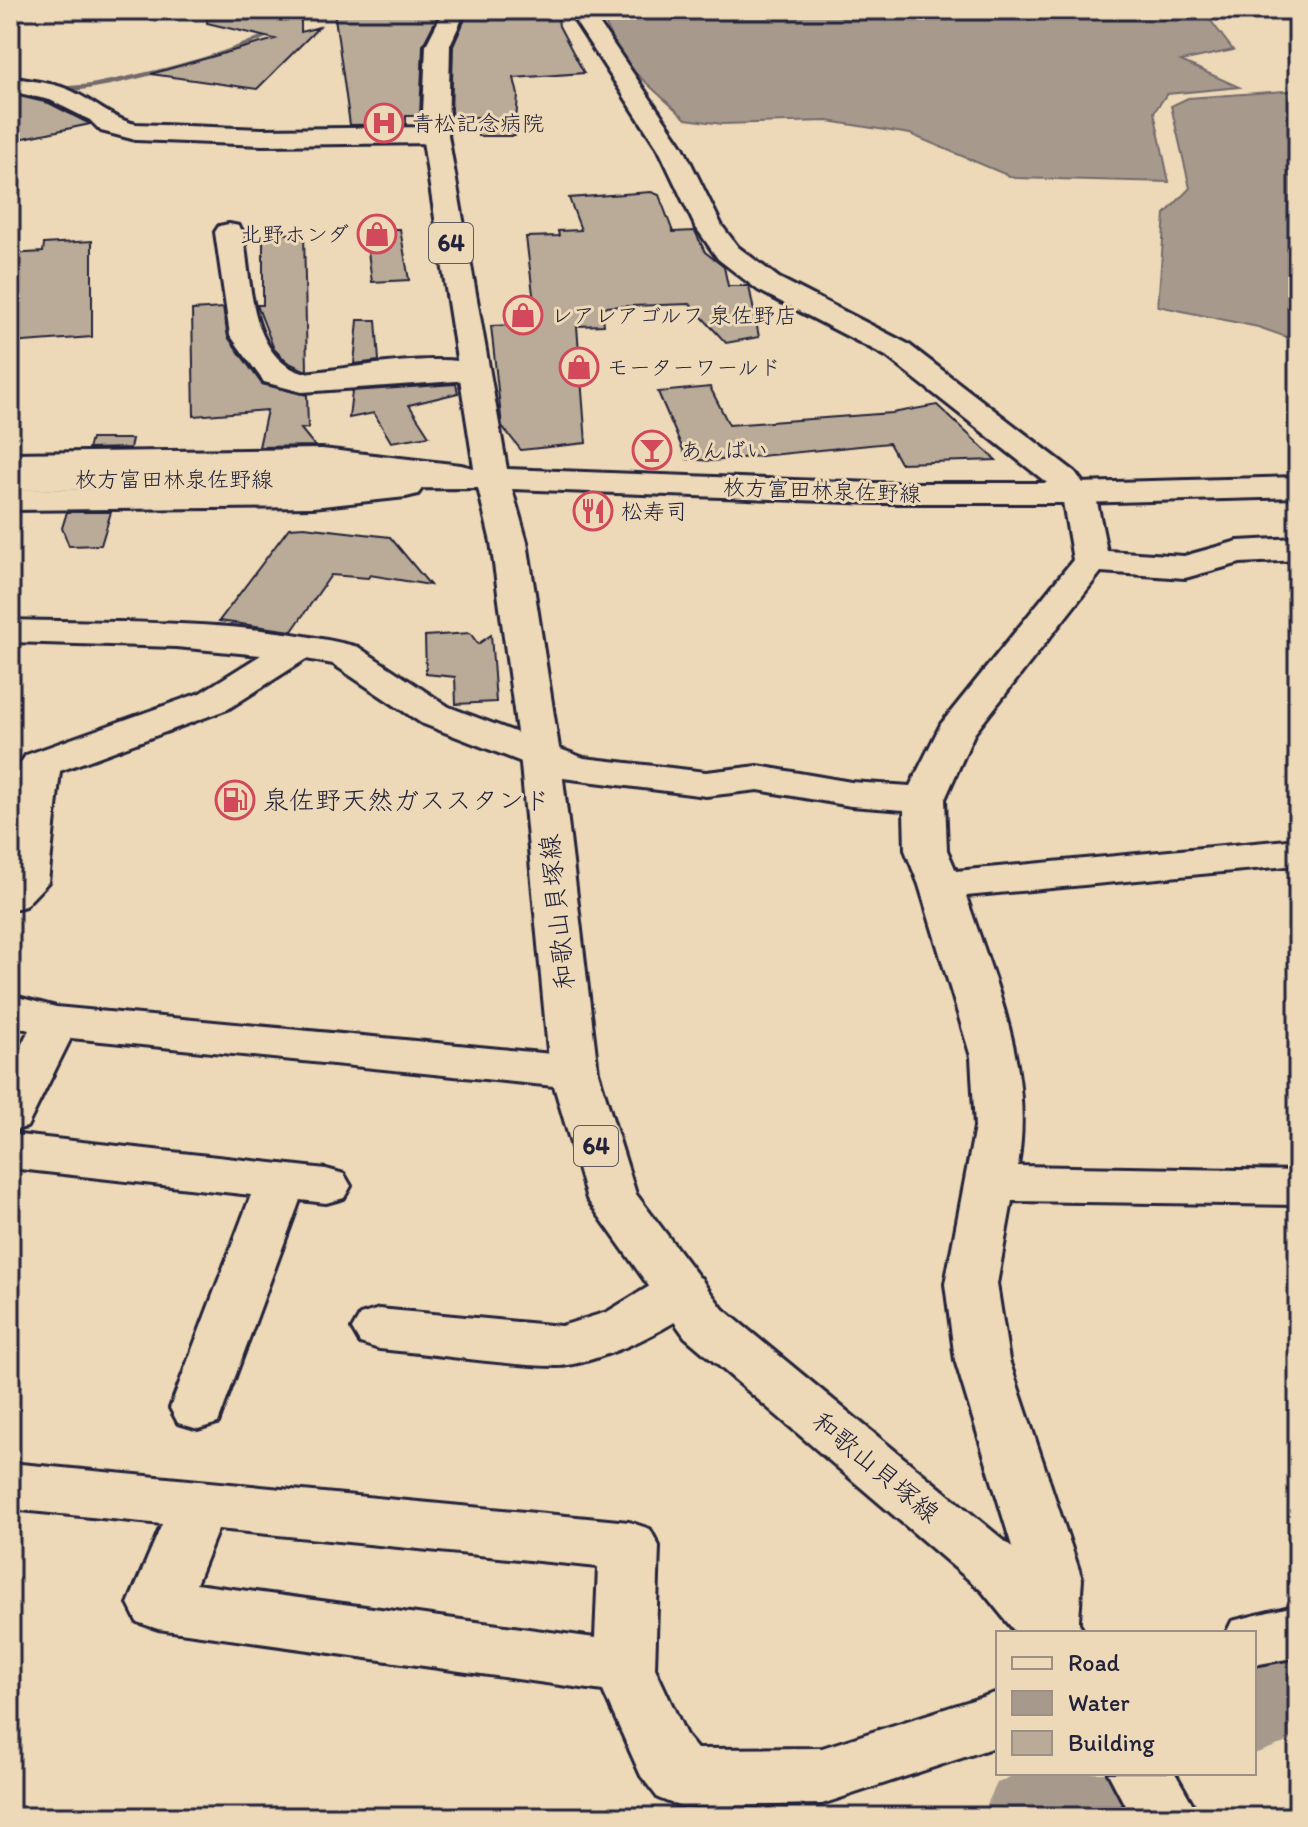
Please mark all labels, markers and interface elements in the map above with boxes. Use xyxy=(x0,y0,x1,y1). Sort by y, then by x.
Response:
hospital icon: 青松記念病院 xyxy=(363,102,405,144)
place label: 青松記念病院 xyxy=(412,110,544,137)
shop icon: 北野ホンダ xyxy=(356,213,398,255)
place label: 北野ホンダ xyxy=(240,221,349,248)
road number: 64 xyxy=(429,223,473,263)
shop icon: レアレアゴルフ 泉佐野店 xyxy=(502,294,544,336)
place label: レアレアゴルフ 泉佐野店 xyxy=(551,302,797,329)
shop icon: モーターワールド xyxy=(558,346,600,388)
place label: モーターワールド xyxy=(607,354,781,381)
bar icon: あんばい xyxy=(631,429,673,471)
place label: あんばい xyxy=(680,437,768,464)
street label: 枚方富田林泉佐野線 xyxy=(75,466,273,493)
street label: 枚方富田林泉佐野線 xyxy=(723,474,921,507)
restaurant icon: 松寿司 xyxy=(572,490,614,532)
place label: 松寿司 xyxy=(621,498,687,525)
fuel station icon: 泉佐野天然ガススタンド xyxy=(214,779,256,821)
place label: 泉佐野天然ガススタンド xyxy=(263,784,550,816)
street label: 和歌山貝塚線 xyxy=(533,833,581,991)
road number: 64 xyxy=(574,1126,618,1166)
street label: 和歌山貝塚線 xyxy=(806,1405,946,1529)
legend xyxy=(996,1631,1256,1775)
text: Road xyxy=(1068,1648,1120,1677)
text: Water xyxy=(1068,1688,1130,1717)
text: Building xyxy=(1068,1728,1155,1757)

